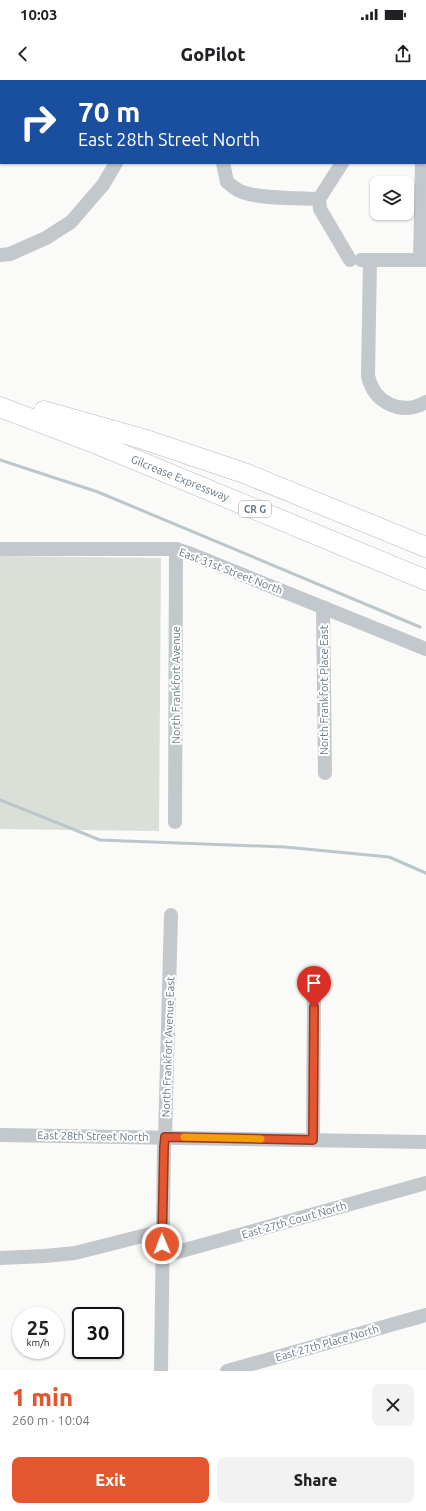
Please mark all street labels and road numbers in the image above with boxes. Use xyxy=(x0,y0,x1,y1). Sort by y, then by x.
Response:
street label: Gilcrease Expressway xyxy=(129,453,231,503)
road number: CR G xyxy=(239,501,271,517)
street label: East 31st Street North xyxy=(178,546,284,596)
street label: North Frankfort Place East xyxy=(318,624,330,755)
street label: North Frankfort Avenue xyxy=(170,626,182,744)
street label: North Frankfort Avenue East xyxy=(160,976,176,1118)
street label: East 28th Street North xyxy=(37,1129,149,1143)
street label: East 27th Court North xyxy=(240,1199,348,1241)
street label: East 27th Place North xyxy=(274,1323,380,1363)

